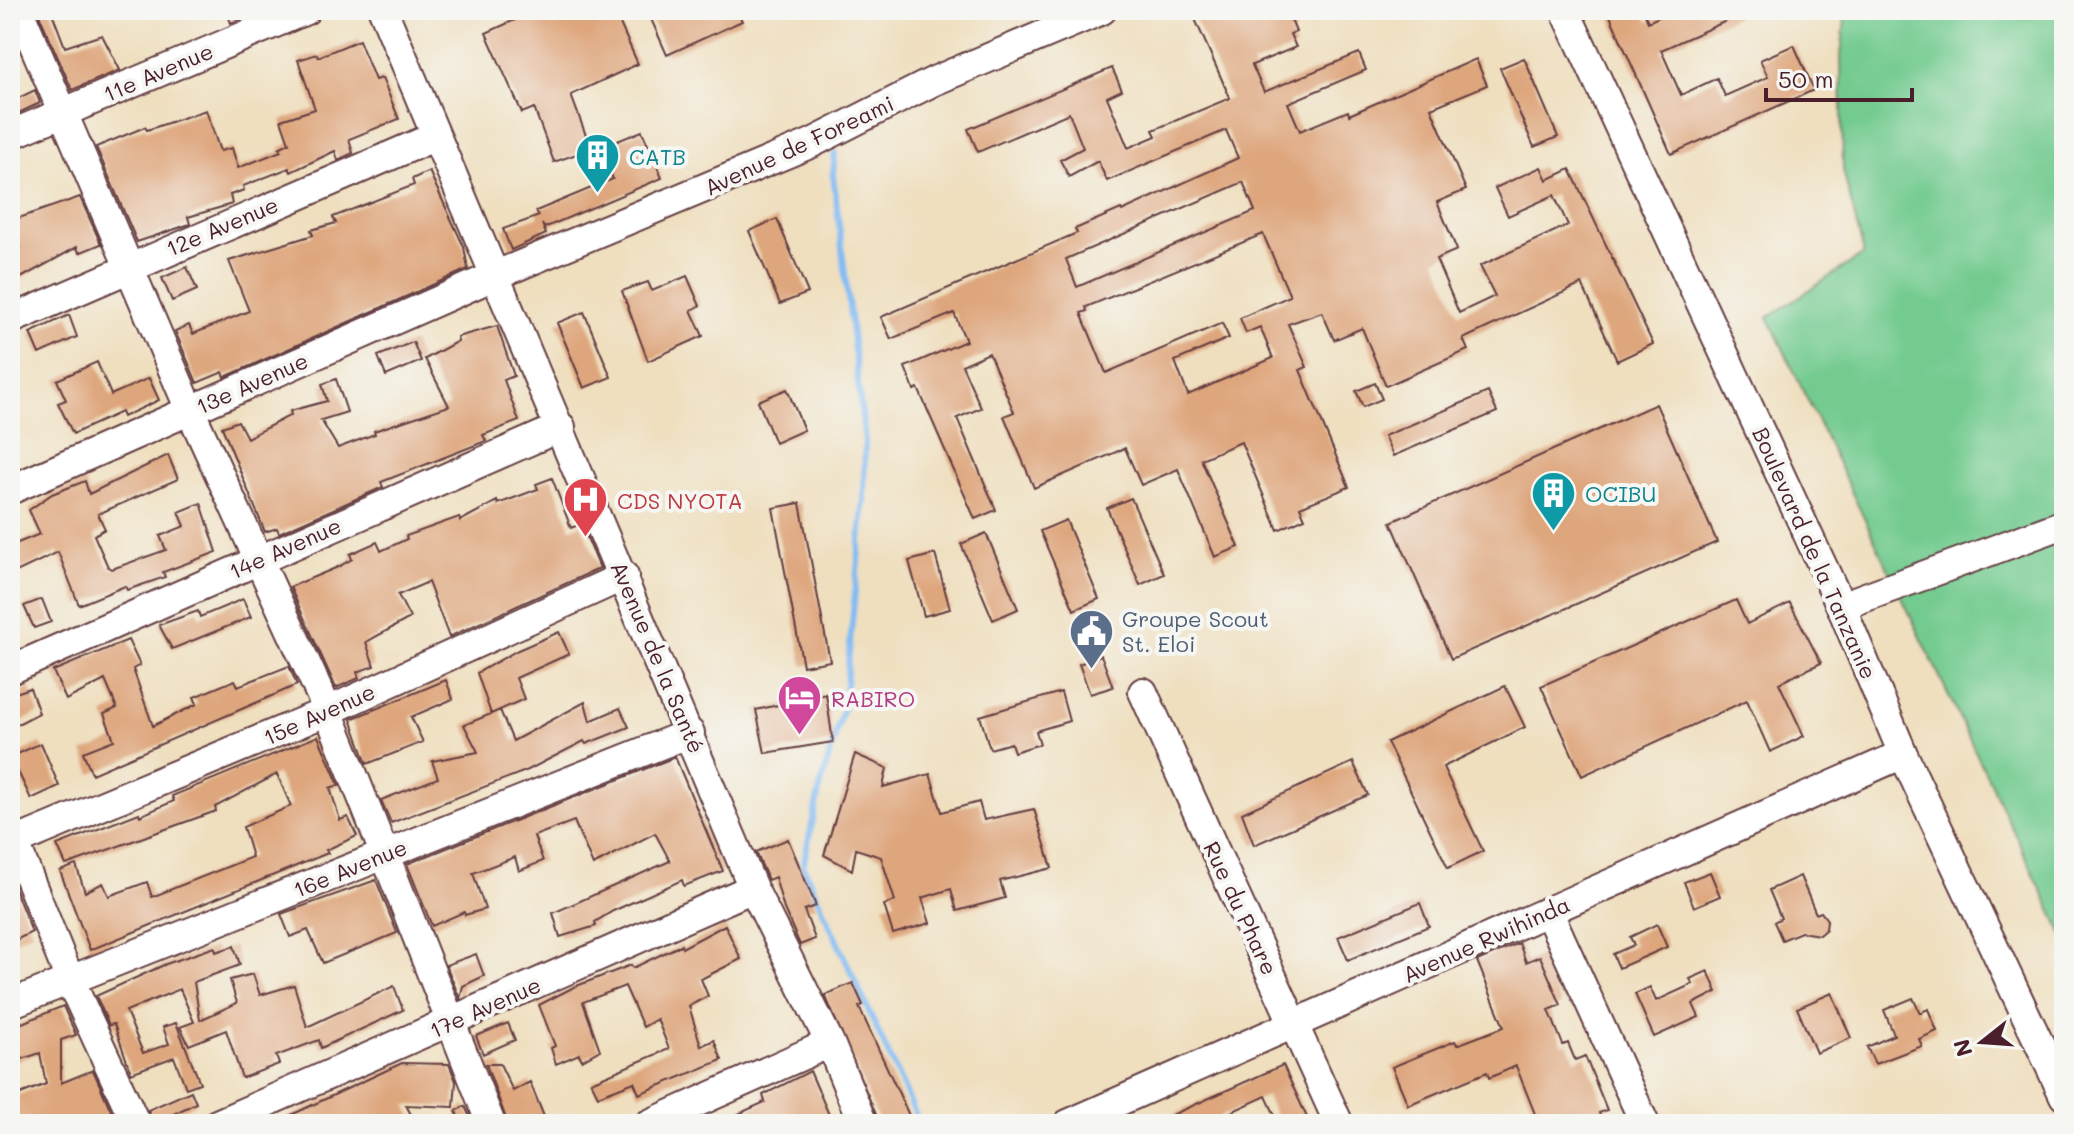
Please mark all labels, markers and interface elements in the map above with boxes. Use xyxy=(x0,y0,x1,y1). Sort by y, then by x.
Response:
street label: 11e Avenue xyxy=(99,36,217,108)
scale bar xyxy=(1766,52,1912,102)
text: 50 m xyxy=(1778,63,1834,94)
street label: Avenue de Foreami xyxy=(700,88,898,202)
building icon: CATB xyxy=(574,132,622,195)
place label: CATB xyxy=(629,142,686,171)
street label: 12e Avenue xyxy=(162,189,282,263)
street label: 13e Avenue xyxy=(192,345,312,421)
street label: Boulevard de la Tanzanie xyxy=(1746,423,1884,683)
building icon: OCIBU xyxy=(1530,469,1578,532)
hospital icon: CDS NYOTA xyxy=(562,476,610,539)
place label: OCIBU xyxy=(1585,479,1656,508)
place label: CDS NYOTA xyxy=(617,486,743,515)
street label: 14e Avenue xyxy=(225,510,345,586)
street label: Avenue de la Santé xyxy=(604,557,712,757)
place label: Groupe Scout St. Eloi xyxy=(1122,604,1269,658)
public building icon: Groupe Scout St. Eloi xyxy=(1067,607,1115,670)
hotel icon: RABIRO xyxy=(776,674,824,737)
street label: 15e Avenue xyxy=(259,676,379,752)
place label: RABIRO xyxy=(831,684,915,713)
street label: 16e Avenue xyxy=(289,832,411,904)
street label: Rue du Phare xyxy=(1197,837,1285,979)
street label: Avenue Rwihinda xyxy=(1398,889,1574,989)
street label: 17e Avenue xyxy=(425,970,545,1044)
north arrow xyxy=(1942,1002,2022,1082)
text: N xyxy=(1946,1036,1979,1060)

